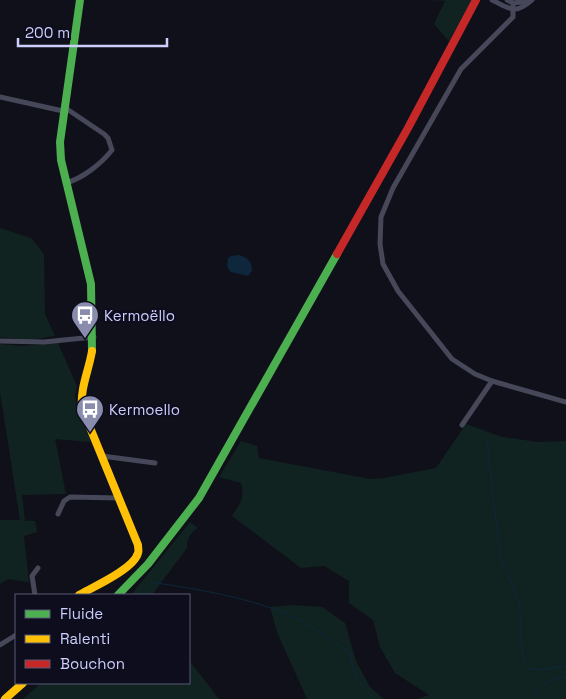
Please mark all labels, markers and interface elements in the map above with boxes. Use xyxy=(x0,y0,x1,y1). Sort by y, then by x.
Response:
scale bar xyxy=(18,15,166,47)
text: 200 m xyxy=(25,23,70,42)
bus stop icon: Kermoëllo xyxy=(70,300,100,339)
place label: Kermoëllo xyxy=(104,306,175,325)
bus stop icon: Kermoello xyxy=(75,394,105,433)
place label: Kermoello xyxy=(109,400,180,419)
legend xyxy=(15,594,190,684)
text: Fluide xyxy=(60,604,103,623)
text: Ralenti xyxy=(60,629,110,648)
text: Bouchon xyxy=(60,654,125,673)

